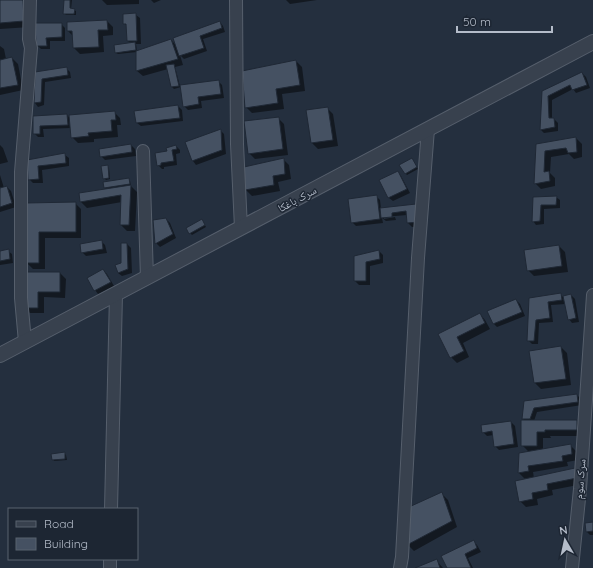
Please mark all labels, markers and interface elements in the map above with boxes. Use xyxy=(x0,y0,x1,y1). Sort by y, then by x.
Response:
scale bar xyxy=(457,8,552,34)
text: 50 m xyxy=(463,14,491,29)
street label: سرک باغکا xyxy=(275,183,319,215)
street label: سرک سوم xyxy=(571,458,589,500)
legend xyxy=(8,508,138,560)
text: Road xyxy=(44,516,74,531)
north arrow xyxy=(545,520,585,560)
text: N xyxy=(558,523,569,538)
text: Building xyxy=(44,536,88,551)

